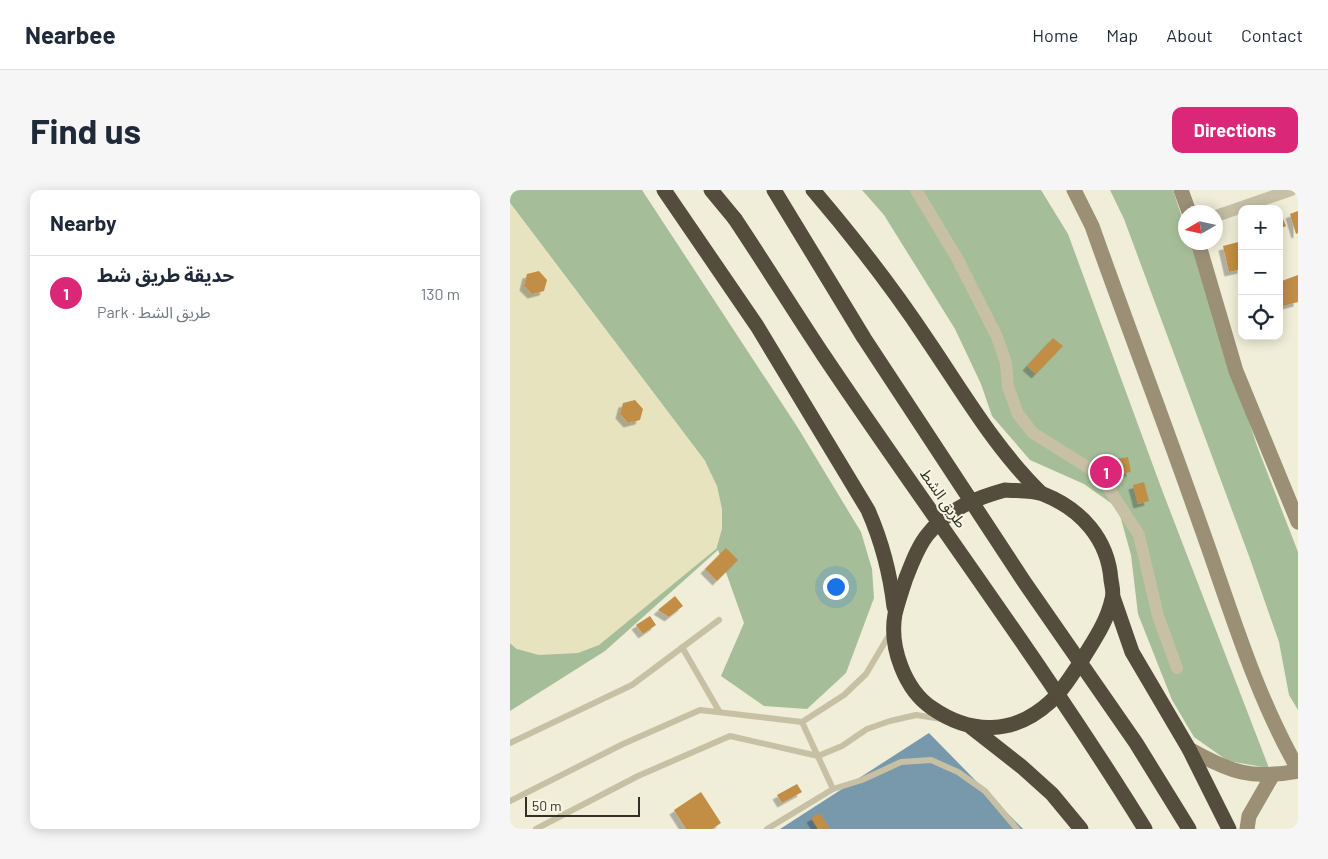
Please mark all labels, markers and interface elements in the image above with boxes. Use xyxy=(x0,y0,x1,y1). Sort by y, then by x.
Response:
text: Nearbee xyxy=(25,20,116,49)
text: Home xyxy=(1032,24,1078,46)
text: Map xyxy=(1106,24,1138,46)
text: About xyxy=(1166,24,1213,46)
text: Contact xyxy=(1241,24,1303,46)
button: Directions xyxy=(1172,107,1298,153)
text: Find us xyxy=(30,109,141,151)
north arrow xyxy=(1178,205,1223,250)
map controls xyxy=(1238,205,1283,340)
button: + xyxy=(1238,205,1283,250)
text: Nearby xyxy=(50,210,116,235)
button: − xyxy=(1238,250,1283,295)
text: حديقة طريق شط xyxy=(97,263,234,286)
text: 1 xyxy=(63,284,69,303)
text: 130 m xyxy=(421,284,460,303)
button: locate xyxy=(1238,295,1283,340)
text: Park · طريق الشط xyxy=(97,302,211,321)
pin: 1 xyxy=(1090,453,1122,491)
street label: طريق الشط xyxy=(916,465,971,532)
your location xyxy=(823,574,849,600)
scale bar xyxy=(525,794,640,817)
text: 50 m xyxy=(532,797,561,814)

